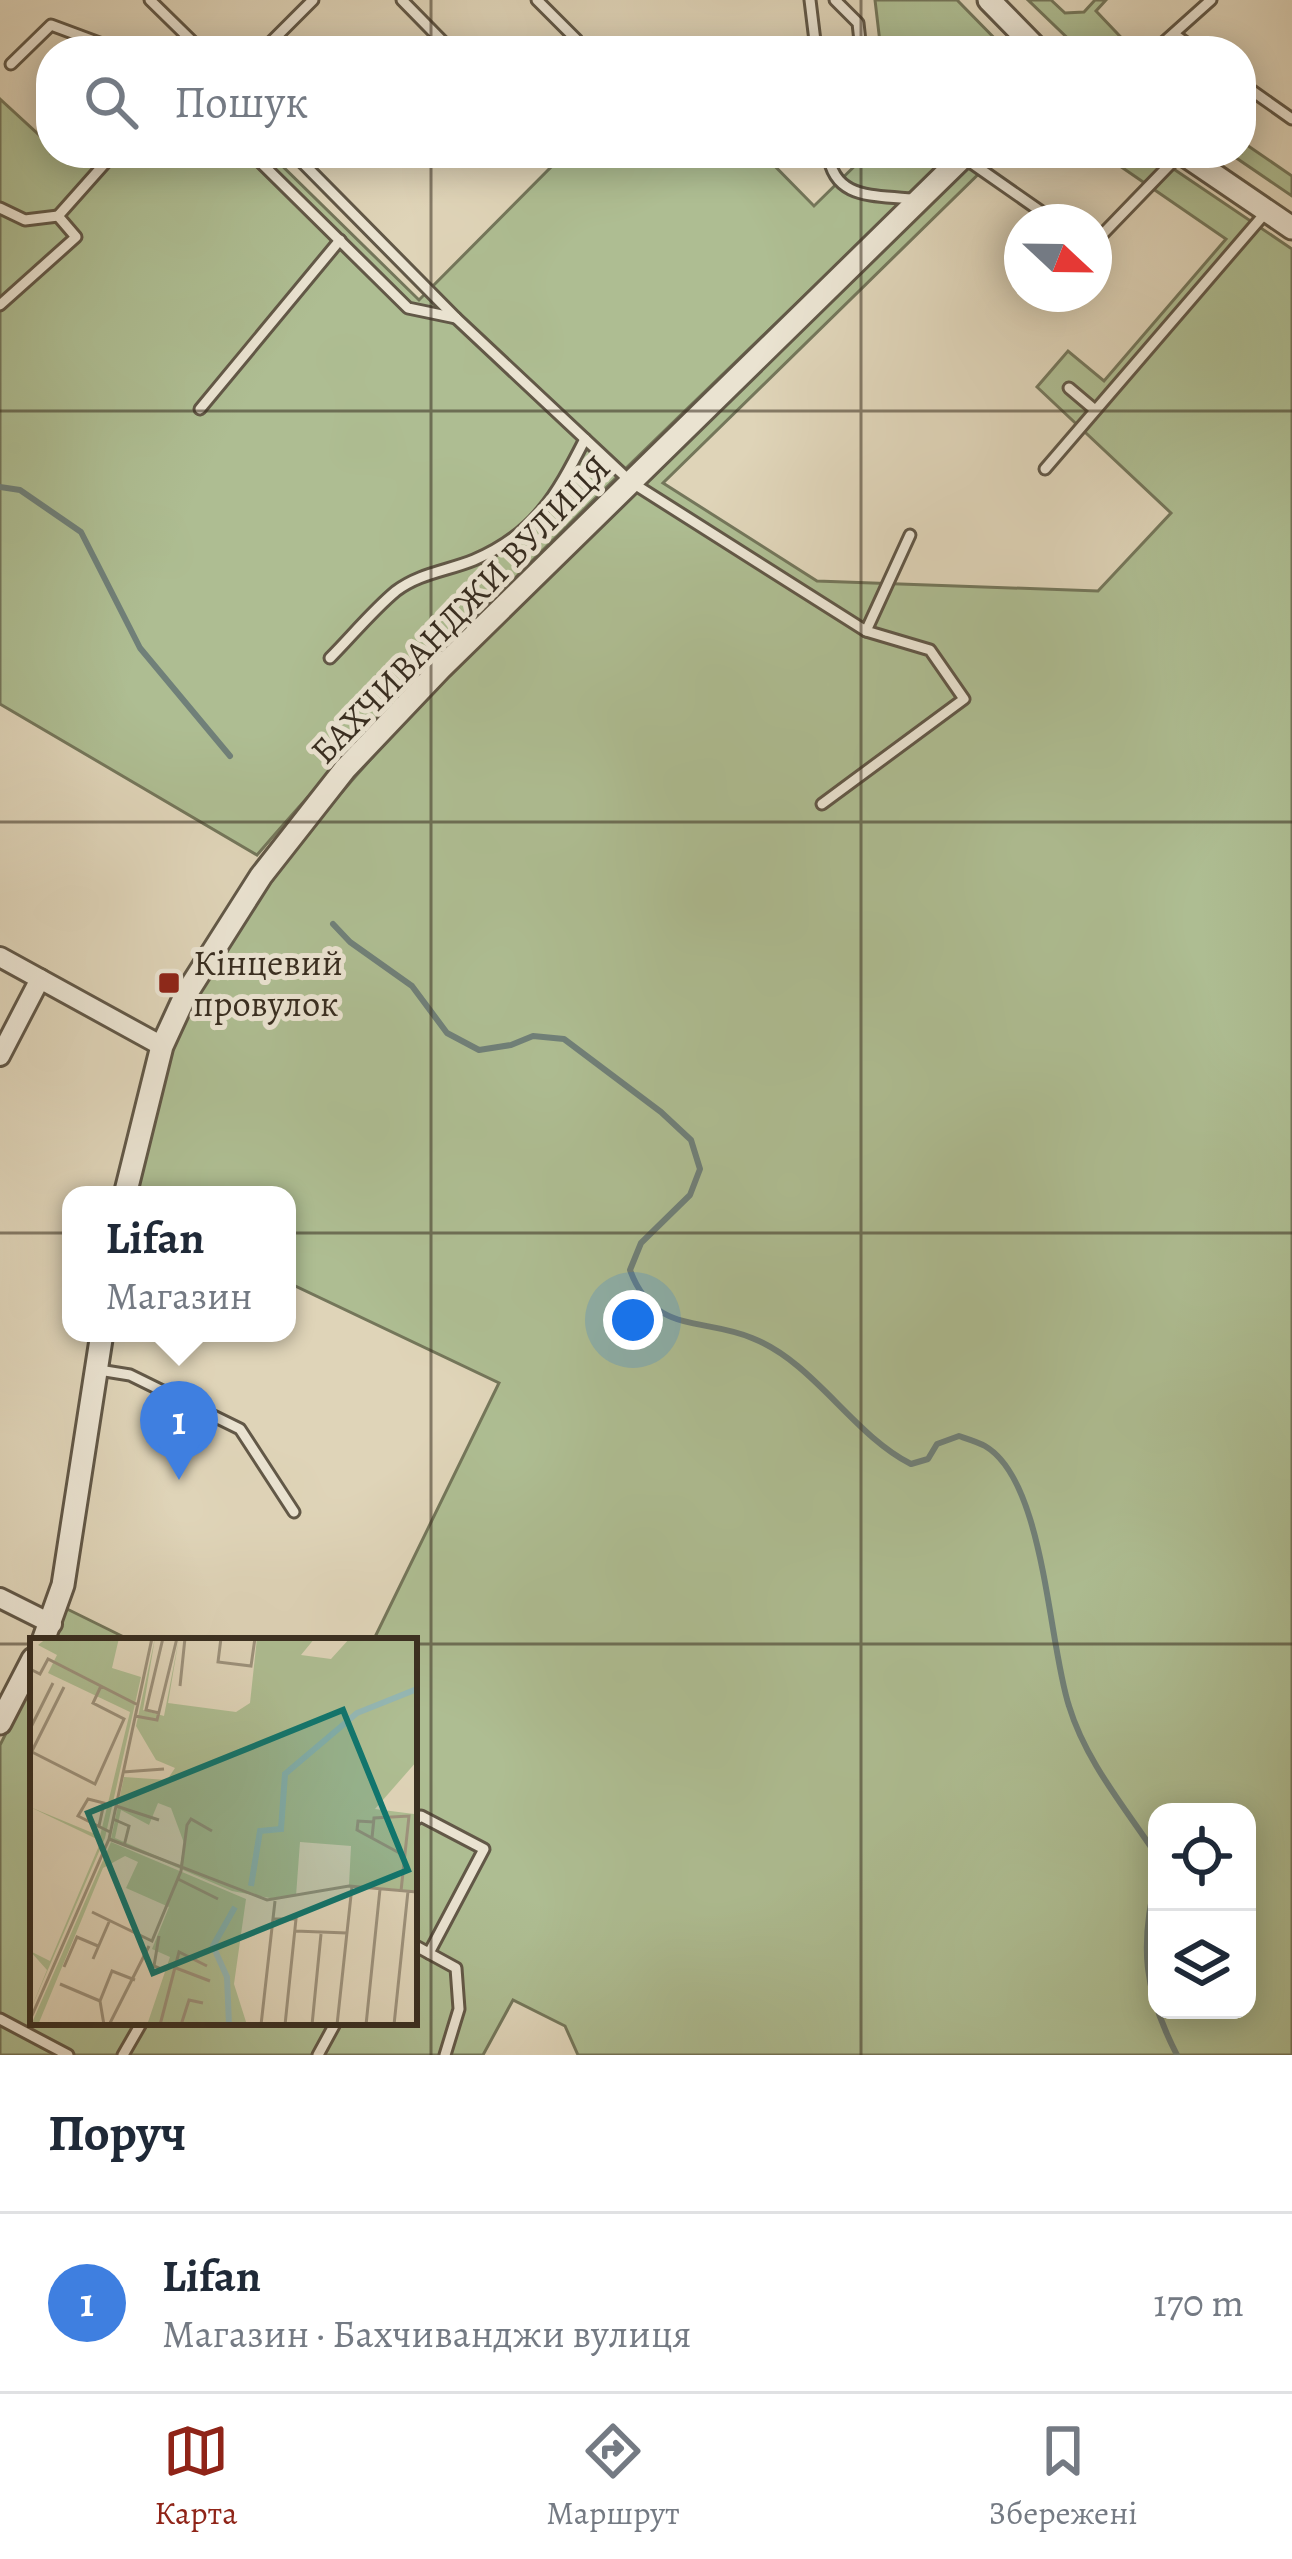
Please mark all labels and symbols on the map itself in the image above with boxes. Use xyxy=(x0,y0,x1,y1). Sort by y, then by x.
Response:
north arrow xyxy=(1004,204,1112,312)
street label: БАХЧИВАНДЖИ ВУЛИЦЯ xyxy=(299,444,621,774)
place label: Кінцевий провулок xyxy=(193,938,343,1028)
marker: Кінцевий провулок xyxy=(156,970,182,996)
your location xyxy=(603,1290,663,1350)
pin: 1 xyxy=(140,1381,218,1480)
inset map xyxy=(30,1638,417,2025)

